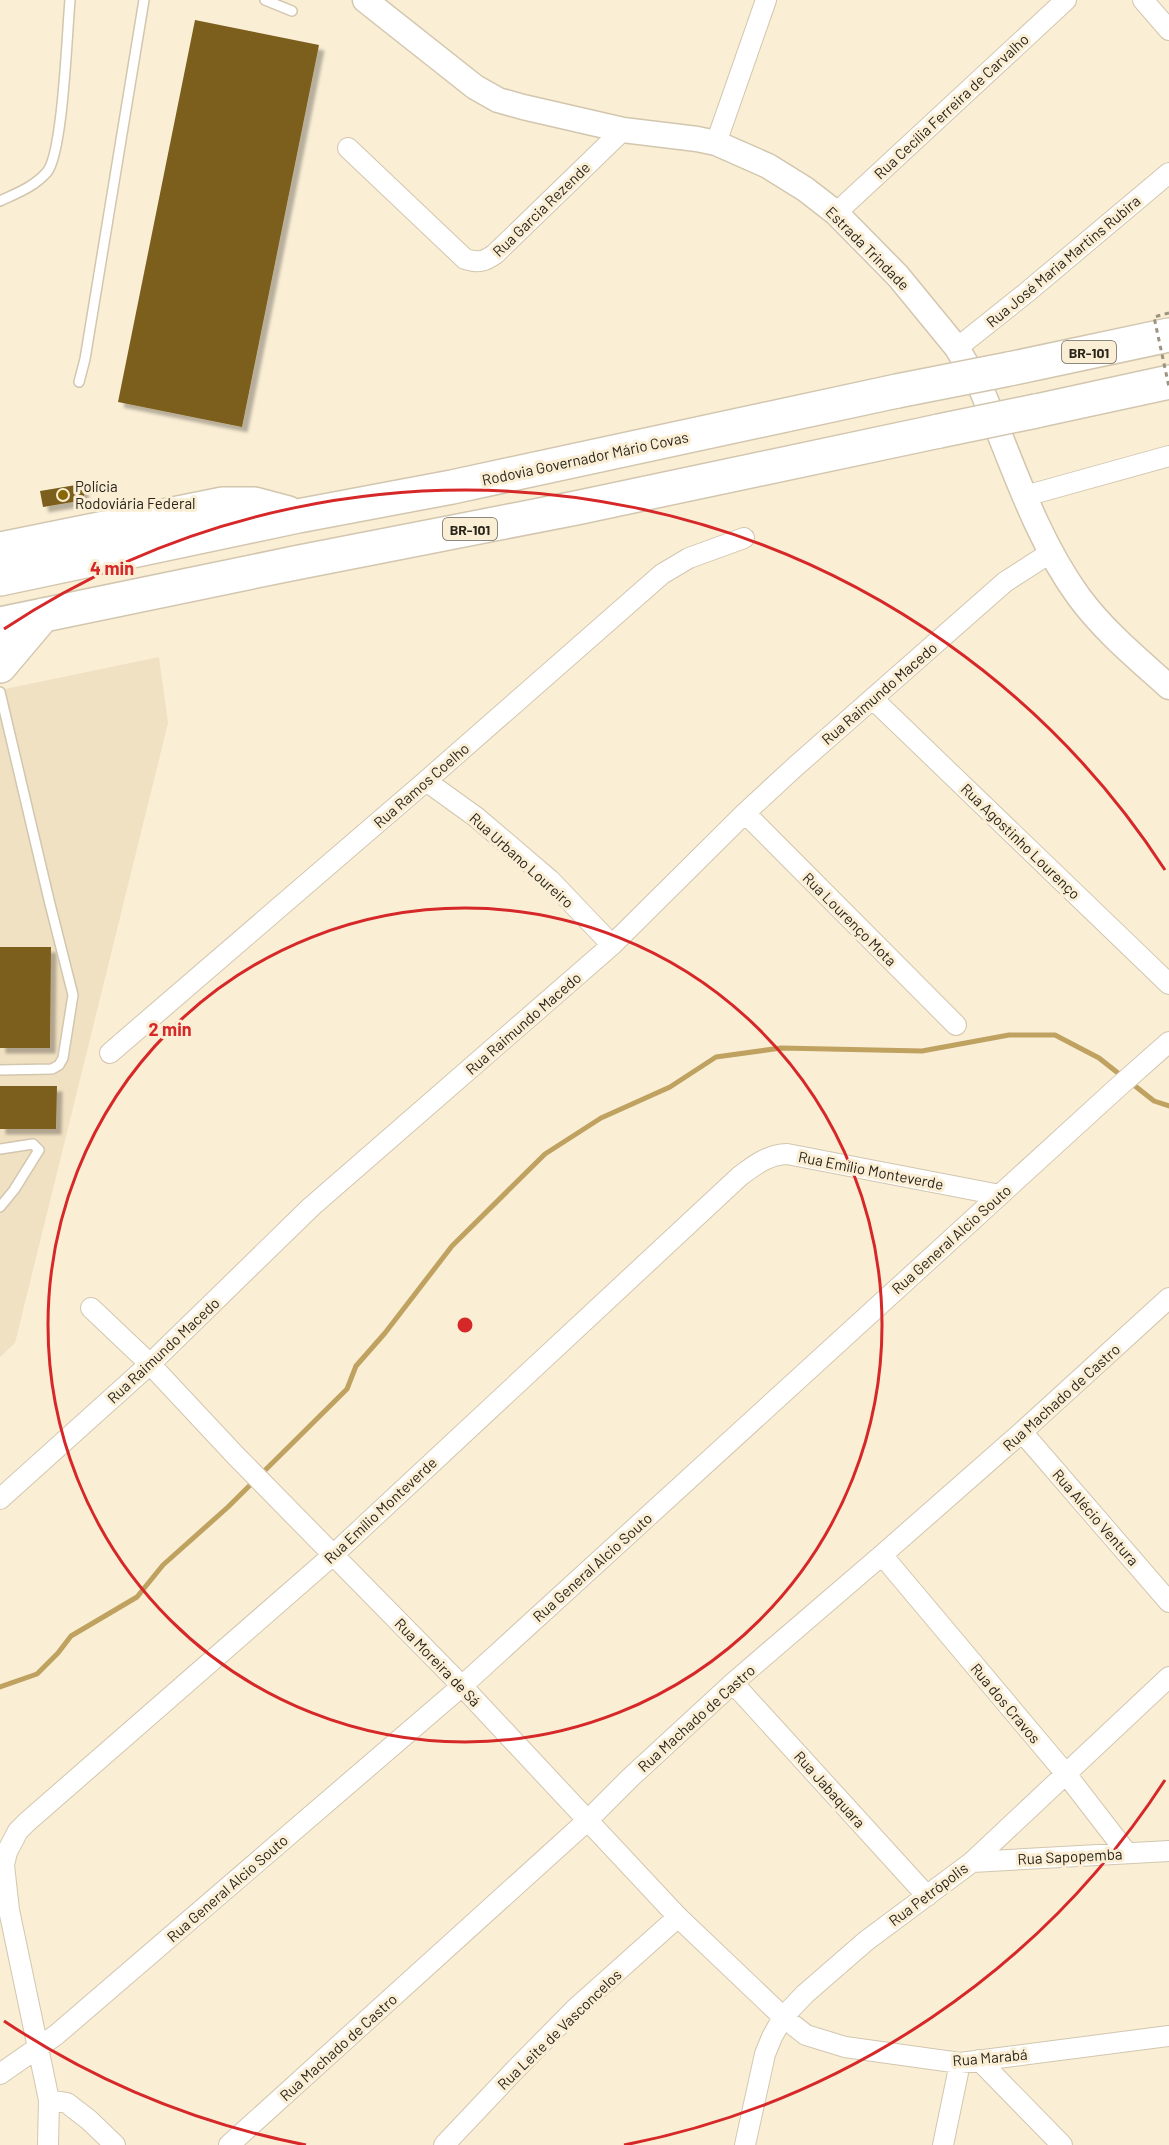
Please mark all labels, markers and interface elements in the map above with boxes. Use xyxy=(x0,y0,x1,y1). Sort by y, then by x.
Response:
street label: Rua Cecília Ferreira de Carvalho xyxy=(870,30,1032,182)
street label: Rua Garcia Rezende xyxy=(489,158,593,260)
street label: Rua José Maria Martins Rubira xyxy=(982,191,1144,331)
street label: Estrada Trindade xyxy=(822,202,914,294)
road number: BR-101 xyxy=(1062,341,1116,363)
street label: Rodovia Governador Mário Covas xyxy=(480,427,690,489)
place label: Polícia Rodoviária Federal xyxy=(75,477,196,512)
marker: Polícia Rodoviária Federal xyxy=(56,488,70,502)
road number: BR-101 xyxy=(443,518,497,540)
text: 4 min xyxy=(90,557,134,579)
street label: Rua Raimundo Macedo xyxy=(818,638,940,748)
street label: Rua Ramos Coelho xyxy=(370,739,472,831)
street label: Rua Agostinho Lourenço xyxy=(958,779,1084,903)
street label: Rua Urbano Loureiro xyxy=(466,809,578,911)
street label: Rua Lourenço Mota xyxy=(799,868,901,970)
street label: Rua Raimundo Macedo xyxy=(462,968,584,1078)
text: 2 min xyxy=(148,1018,192,1040)
street label: Rua Emílio Monteverde xyxy=(797,1147,945,1193)
street label: Rua General Alcio Souto xyxy=(888,1181,1014,1297)
street label: Rua Raimundo Macedo xyxy=(103,1293,223,1407)
centre of rings xyxy=(455,1315,475,1335)
street label: Rua Machado de Castro xyxy=(999,1340,1123,1454)
street label: Rua Emílio Monteverde xyxy=(320,1453,440,1567)
street label: Rua Alécio Ventura xyxy=(1049,1465,1143,1569)
street label: Rua General Alcio Souto xyxy=(529,1509,655,1625)
street label: Rua Moreira de Sá xyxy=(391,1614,485,1710)
street label: Rua dos Cravos xyxy=(967,1659,1045,1747)
street label: Rua Machado de Castro xyxy=(634,1661,758,1775)
street label: Rua Jabaquara xyxy=(791,1747,869,1831)
street label: Rua General Alcio Souto xyxy=(163,1831,291,1945)
street label: Rua Sapopemba xyxy=(1017,1844,1123,1868)
street label: Rua Petrópolis xyxy=(885,1858,971,1930)
street label: Rua Leite de Vasconcelos xyxy=(493,1965,625,2093)
street label: Rua Machado de Castro xyxy=(276,1990,400,2104)
street label: Rua Marabá xyxy=(952,2045,1028,2069)

